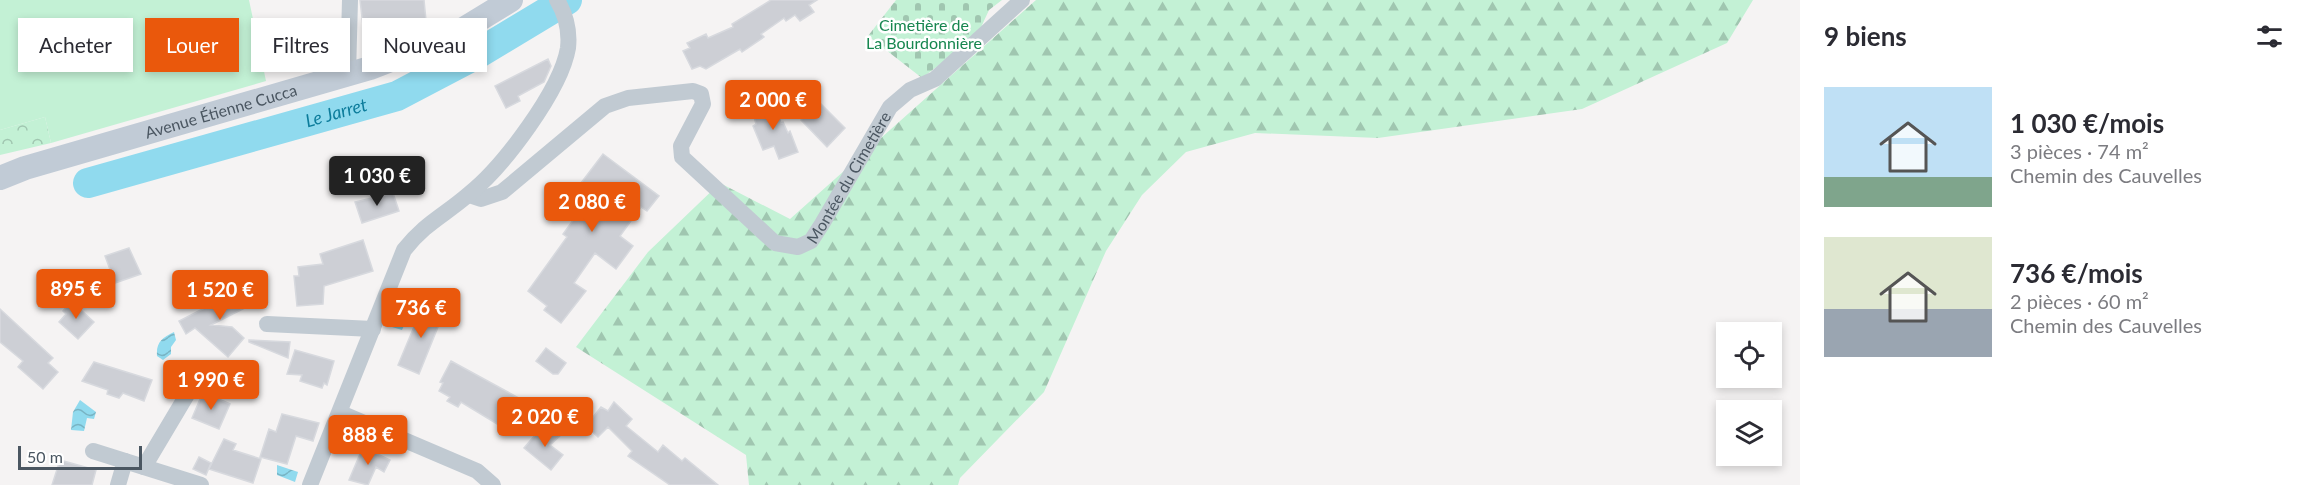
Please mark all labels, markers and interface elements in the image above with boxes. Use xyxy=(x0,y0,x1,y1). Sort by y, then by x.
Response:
park label: Cimetière de La Bourdonnière xyxy=(866,15,982,52)
chip: Acheter xyxy=(18,18,133,72)
chip: Louer xyxy=(145,18,239,72)
chip: Filtres xyxy=(251,18,350,72)
chip: Nouveau xyxy=(362,18,487,72)
text: 9 biens xyxy=(1824,20,1907,52)
icon: filters xyxy=(2253,20,2286,53)
street label: Avenue Étienne Cucca xyxy=(143,80,299,142)
pin: 2 000 € xyxy=(718,80,828,131)
text: 2 000 € xyxy=(739,87,807,111)
water label: Le Jarret xyxy=(303,93,370,131)
text: 1 030 €/mois xyxy=(2010,107,2164,139)
street label: Montée du Cimetière xyxy=(802,108,894,247)
icon: home xyxy=(1872,111,1944,183)
text: 3 pièces · 74 m² xyxy=(2010,139,2149,163)
pin: 1 030 € xyxy=(322,156,432,207)
text: 1 030 € xyxy=(343,163,411,187)
text: Chemin des Cauvelles xyxy=(2010,163,2202,187)
pin: 2 080 € xyxy=(537,182,647,233)
text: 2 080 € xyxy=(558,189,626,213)
text: 736 €/mois xyxy=(2010,257,2143,289)
icon: home xyxy=(1872,261,1944,333)
pin: 895 € xyxy=(34,269,118,320)
pin: 1 520 € xyxy=(165,270,275,321)
text: 895 € xyxy=(50,276,102,300)
text: 1 520 € xyxy=(186,277,254,301)
pin: 736 € xyxy=(379,288,463,339)
text: 2 pièces · 60 m² xyxy=(2010,289,2149,313)
text: 736 € xyxy=(395,295,447,319)
text: Chemin des Cauvelles xyxy=(2010,313,2202,337)
map controls xyxy=(1716,322,1782,466)
button: locate xyxy=(1716,322,1782,388)
pin: 1 990 € xyxy=(156,360,266,411)
text: 1 990 € xyxy=(177,367,245,391)
pin: 2 020 € xyxy=(490,397,600,448)
button: layers xyxy=(1716,400,1782,466)
text: 2 020 € xyxy=(511,404,579,428)
pin: 888 € xyxy=(326,415,410,466)
text: 888 € xyxy=(342,422,394,446)
scale bar xyxy=(18,443,142,470)
text: 50 m xyxy=(27,447,63,466)

